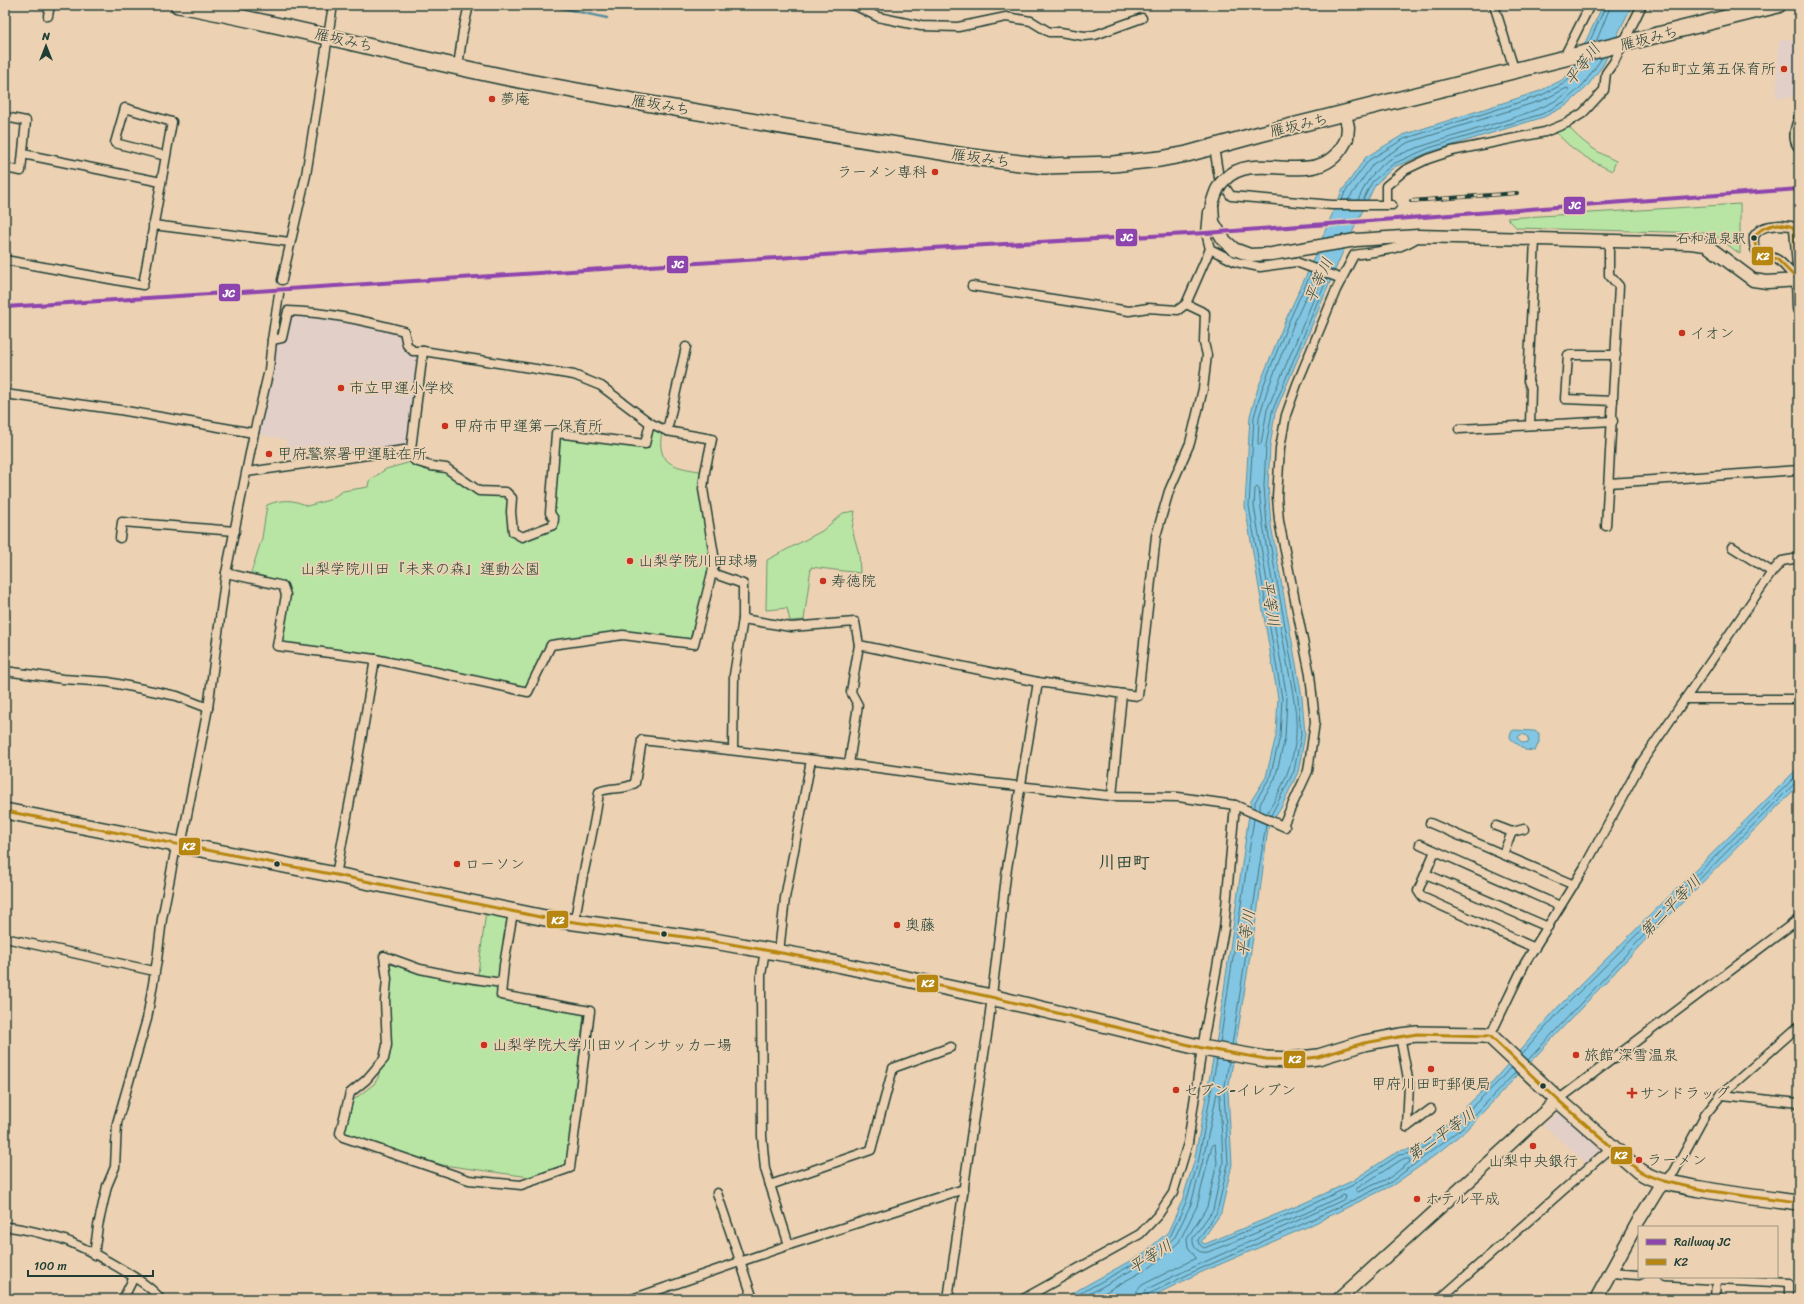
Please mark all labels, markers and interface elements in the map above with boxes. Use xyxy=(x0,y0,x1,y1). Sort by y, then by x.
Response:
street label: 雁坂みち xyxy=(1617,18,1681,58)
street label: 雁坂みち xyxy=(312,21,376,59)
north arrow xyxy=(26,26,66,66)
text: N xyxy=(41,27,50,46)
water label: 平等川 xyxy=(1556,36,1608,92)
place label: 石和町立第五保育所 xyxy=(1641,56,1776,82)
marker: 石和町立第五保育所 xyxy=(1779,64,1789,74)
place label: 夢庵 xyxy=(500,86,530,112)
street label: 雁坂みち xyxy=(629,87,693,123)
marker: 夢庵 xyxy=(487,94,497,104)
street label: 雁坂みち xyxy=(1267,106,1331,144)
street label: 雁坂みち xyxy=(950,141,1012,175)
place label: ラーメン専科 xyxy=(837,159,927,185)
marker: ラーメン専科 xyxy=(930,167,940,177)
line badge: JC xyxy=(1563,196,1586,215)
text: JC xyxy=(1568,196,1581,215)
place label: 石和温泉駅 xyxy=(1676,226,1746,251)
line badge: JC xyxy=(1115,228,1138,247)
text: JC xyxy=(1120,228,1133,247)
marker: 石和温泉駅 xyxy=(1749,233,1759,243)
line badge: K2 xyxy=(1751,246,1774,266)
text: K2 xyxy=(1755,247,1770,266)
water label: 平等川 xyxy=(1295,252,1341,308)
line badge: JC xyxy=(666,255,689,274)
text: JC xyxy=(671,255,684,274)
line badge: JC xyxy=(218,283,241,302)
text: JC xyxy=(222,284,235,303)
place label: イオン xyxy=(1690,320,1734,346)
marker: イオン xyxy=(1677,328,1687,338)
place label: 市立甲運小学校 xyxy=(349,375,454,401)
marker: 市立甲運小学校 xyxy=(336,383,346,393)
place label: 甲府市甲運第一保育所 xyxy=(453,413,603,439)
marker: 甲府市甲運第一保育所 xyxy=(440,421,450,431)
place label: 甲府警察署甲運駐在所 xyxy=(277,441,427,467)
marker: 甲府警察署甲運駐在所 xyxy=(264,449,274,459)
place label: 山梨学院川田球場 xyxy=(638,548,758,574)
park label: 山梨学院川田『未来の森』運動公園 xyxy=(300,556,540,582)
marker: 山梨学院川田球場 xyxy=(625,556,635,566)
place label: 寿徳院 xyxy=(831,568,876,594)
marker: 寿徳院 xyxy=(818,576,828,586)
water label: 平等川 xyxy=(1252,577,1289,629)
line badge: K2 xyxy=(178,837,201,856)
text: K2 xyxy=(181,837,196,856)
district label: 川田町 xyxy=(1099,847,1150,877)
place label: ローソン xyxy=(465,851,525,877)
unlabelled marker xyxy=(272,859,282,869)
marker: ローソン xyxy=(452,859,462,869)
water label: 第二平等川 xyxy=(1632,867,1709,945)
water label: 平等川 xyxy=(1227,907,1264,959)
line badge: K2 xyxy=(546,910,569,929)
text: K2 xyxy=(550,911,565,930)
place label: 奥藤 xyxy=(905,912,935,938)
marker: 奥藤 xyxy=(892,920,902,930)
unlabelled marker xyxy=(659,929,669,939)
line badge: K2 xyxy=(916,974,939,993)
text: K2 xyxy=(920,974,935,993)
place label: 山梨学院大学川田ツインサッカー場 xyxy=(492,1032,732,1058)
marker: 山梨学院大学川田ツインサッカー場 xyxy=(479,1040,489,1050)
place label: 旅館 深雪温泉 xyxy=(1584,1042,1678,1068)
line badge: K2 xyxy=(1283,1050,1306,1069)
text: K2 xyxy=(1287,1050,1302,1069)
marker: 旅館 深雪温泉 xyxy=(1571,1050,1581,1060)
marker: 甲府川田町郵便局 xyxy=(1426,1064,1436,1074)
place label: 甲府川田町郵便局 xyxy=(1371,1071,1491,1097)
place label: セブン-イレブン xyxy=(1184,1077,1296,1103)
place label: サンドラッグ xyxy=(1640,1080,1730,1106)
unlabelled marker xyxy=(1538,1081,1548,1091)
marker: セブン-イレブン xyxy=(1171,1085,1181,1095)
marker: サンドラッグ xyxy=(1627,1088,1637,1098)
water label: 第二平等川 xyxy=(1400,1100,1482,1169)
marker: 山梨中央銀行 xyxy=(1528,1141,1538,1151)
line badge: K2 xyxy=(1610,1146,1633,1165)
text: K2 xyxy=(1613,1146,1628,1165)
place label: ラーメン xyxy=(1647,1147,1707,1173)
place label: 山梨中央銀行 xyxy=(1488,1148,1578,1174)
marker: ラーメン xyxy=(1634,1155,1644,1165)
place label: ホテル平成 xyxy=(1425,1186,1499,1212)
marker: ホテル平成 xyxy=(1412,1194,1422,1204)
legend xyxy=(1638,1226,1778,1278)
water label: 平等川 xyxy=(1122,1231,1178,1281)
text: Railway JC xyxy=(1674,1231,1731,1253)
text: K2 xyxy=(1674,1251,1688,1273)
scale bar xyxy=(28,1252,153,1278)
text: 100 m xyxy=(34,1255,67,1277)

